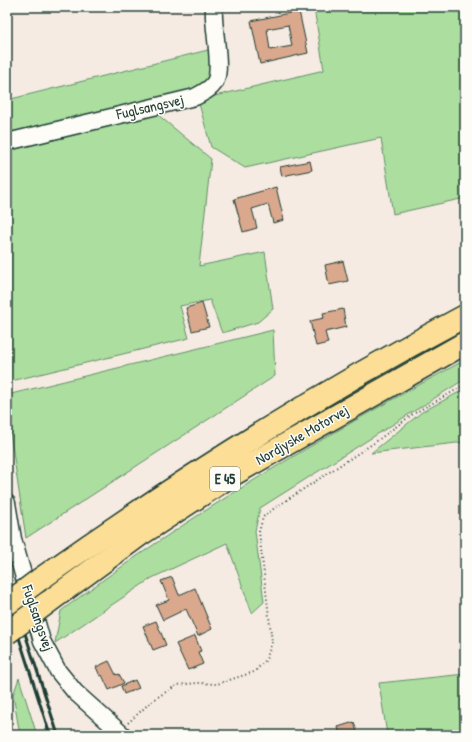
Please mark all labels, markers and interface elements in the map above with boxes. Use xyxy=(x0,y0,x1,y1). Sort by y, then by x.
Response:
street label: Fuglsangsvej xyxy=(113,89,186,125)
street label: Nordjyske Motorvej xyxy=(251,399,352,470)
road number: E 45 xyxy=(210,467,240,491)
street label: Fuglsangsvej xyxy=(17,581,60,654)

